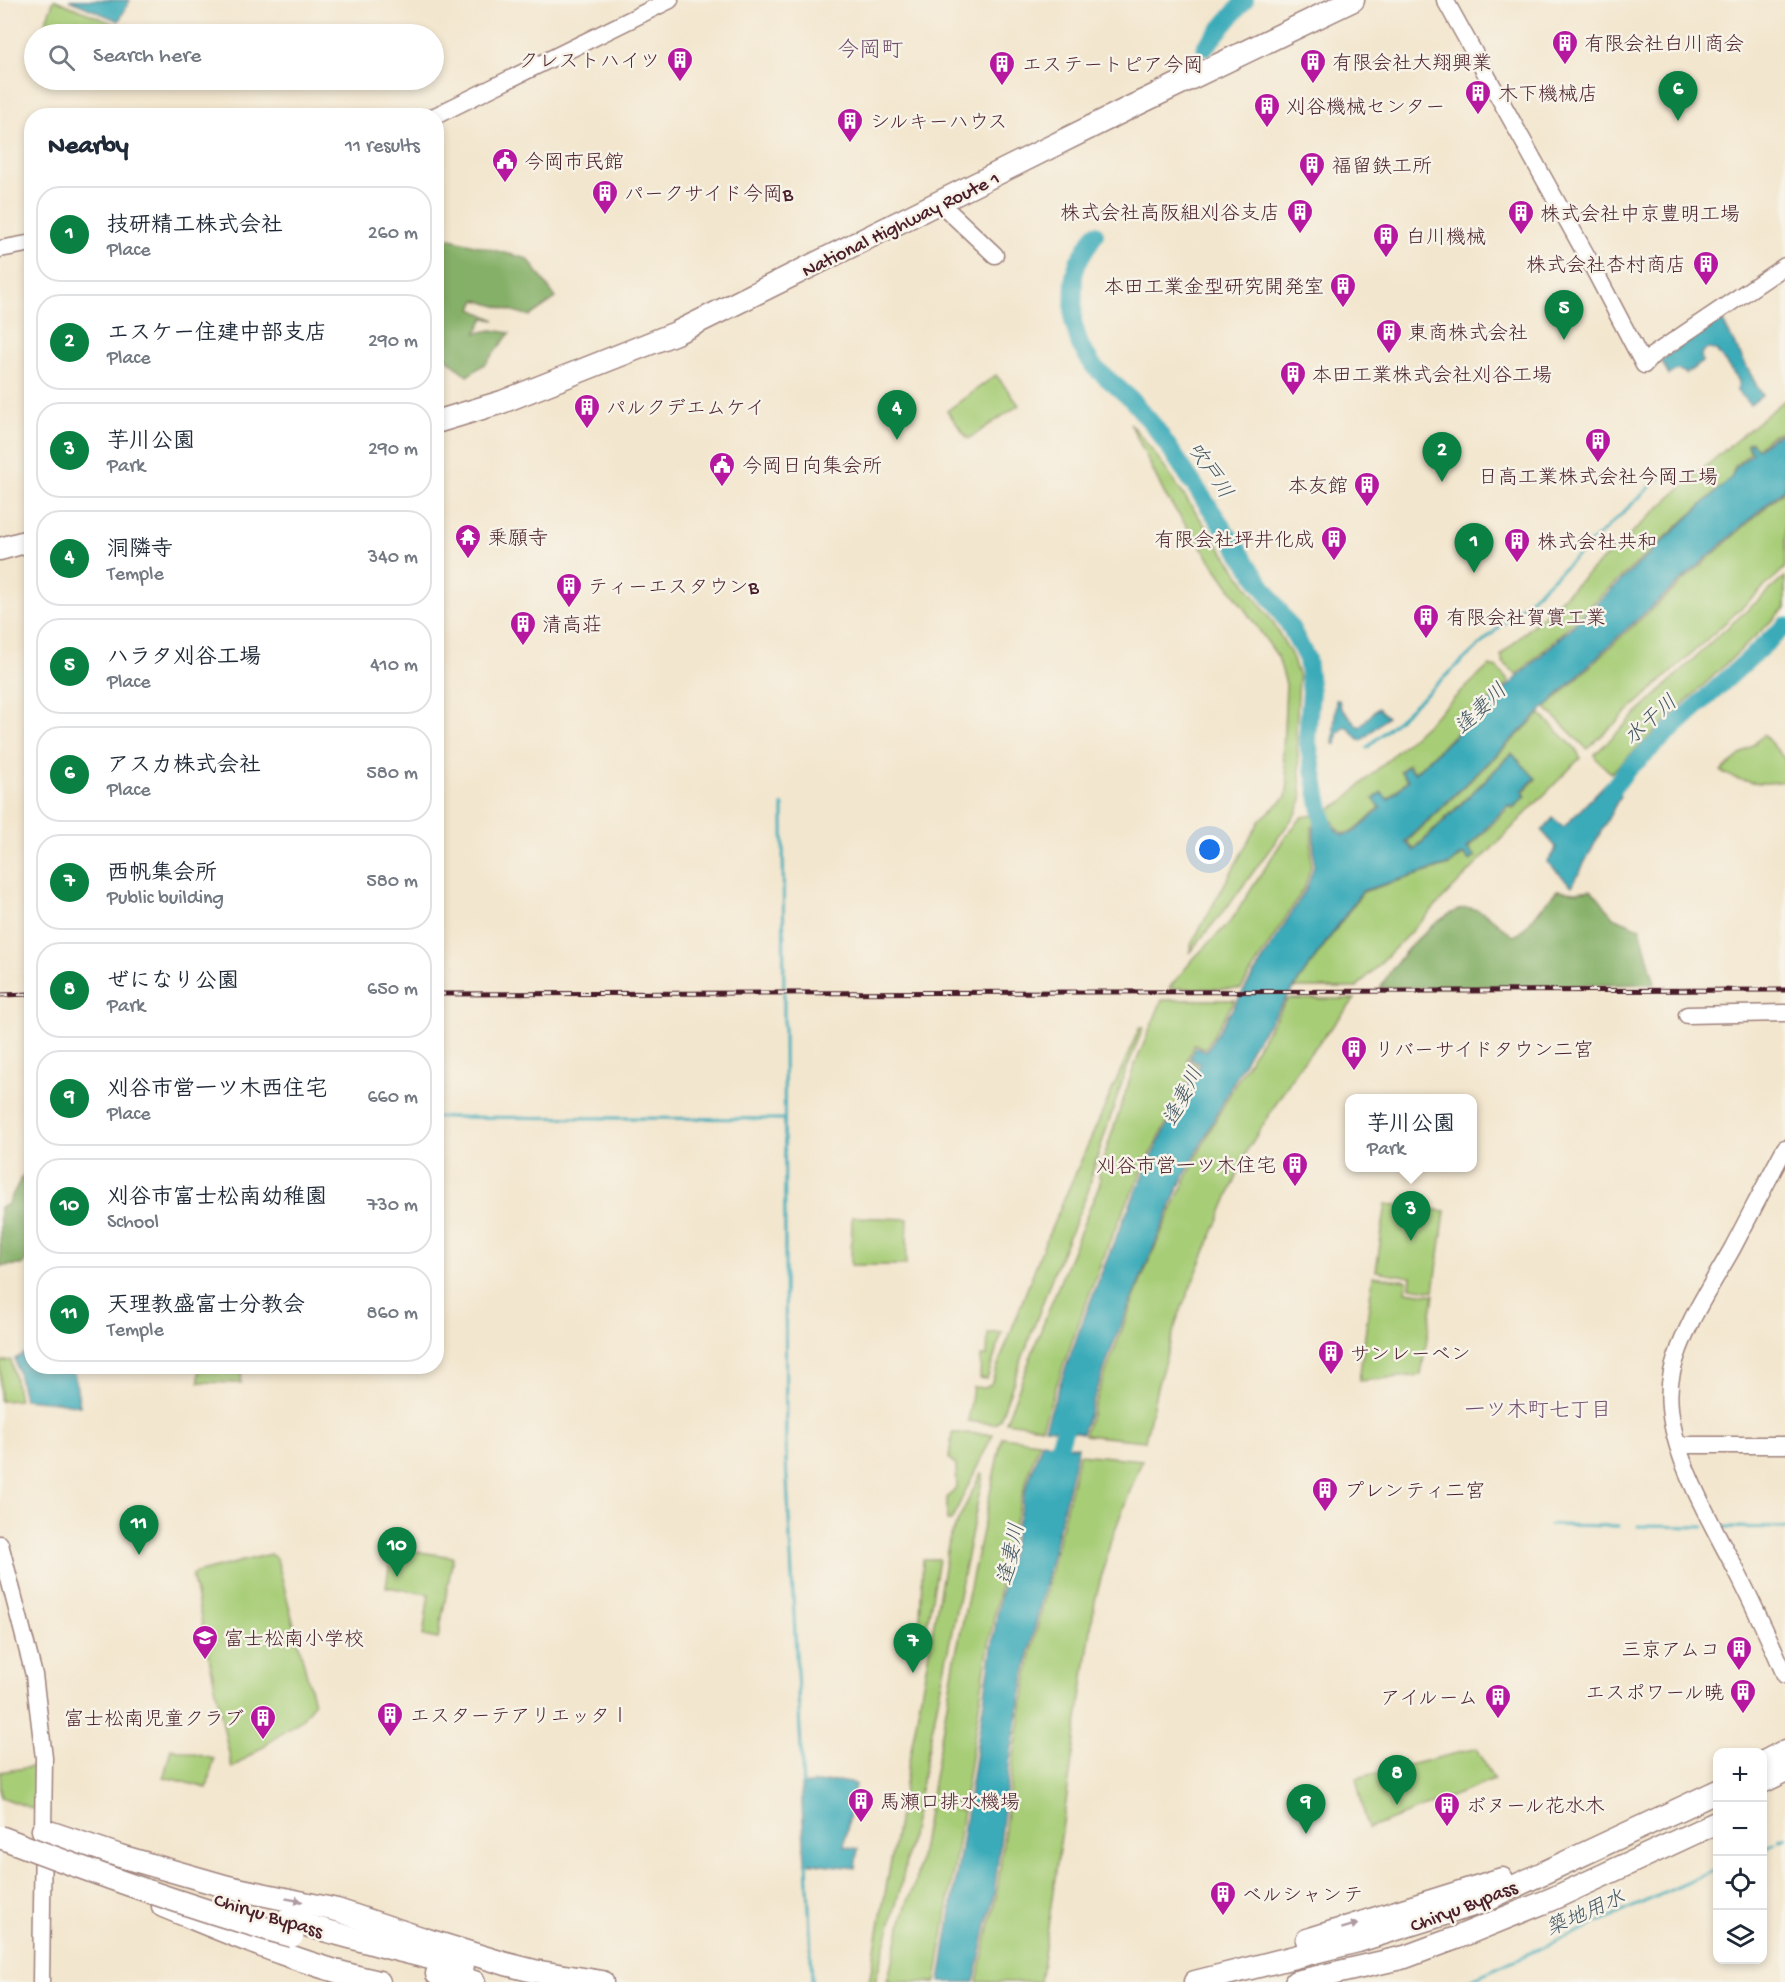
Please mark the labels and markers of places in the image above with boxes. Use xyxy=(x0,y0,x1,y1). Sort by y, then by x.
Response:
building icon: 有限会社白川商会 xyxy=(1550,28,1580,66)
place label: 有限会社白川商会 xyxy=(1584,33,1744,58)
building icon: クレストハイツ xyxy=(665,45,695,83)
building icon: 有限会社大翔興業 xyxy=(1298,47,1328,85)
building icon: エステートピア今岡 xyxy=(987,49,1017,87)
place label: クレストハイツ xyxy=(518,52,660,75)
place label: 有限会社大翔興業 xyxy=(1332,52,1492,77)
place label: エステートピア今岡 xyxy=(1022,54,1203,79)
pin: 6 xyxy=(1658,72,1698,121)
building icon: 木下機械店 xyxy=(1463,78,1493,116)
place label: 木下機械店 xyxy=(1498,83,1598,108)
building icon: 刈谷機械センター xyxy=(1252,91,1282,129)
place label: 刈谷機械センター xyxy=(1286,96,1445,121)
building icon: シルキーハウス xyxy=(835,106,865,144)
place label: シルキーハウス xyxy=(870,112,1008,136)
public building icon: 今岡市民館 xyxy=(490,146,520,184)
building icon: 福留鉄工所 xyxy=(1297,150,1327,188)
place label: 今岡市民館 xyxy=(524,151,624,176)
place label: 福留鉄工所 xyxy=(1332,155,1432,180)
building icon: パークサイド今岡B xyxy=(590,178,620,216)
place label: パークサイド今岡B xyxy=(624,183,794,208)
building icon: 株式会社高阪組刈谷支店 xyxy=(1285,197,1315,235)
building icon: 株式会社中京豊明工場 xyxy=(1506,198,1536,236)
place label: 株式会社高阪組刈谷支店 xyxy=(1060,202,1280,227)
place label: 株式会社中京豊明工場 xyxy=(1540,203,1740,228)
building icon: 白川機械 xyxy=(1371,221,1401,259)
place label: 白川機械 xyxy=(1406,226,1486,251)
building icon: 株式会社杏村商店 xyxy=(1691,249,1721,287)
place label: 株式会社杏村商店 xyxy=(1526,254,1686,279)
building icon: 本田工業金型研究開発室 xyxy=(1328,271,1358,309)
place label: 本田工業金型研究開発室 xyxy=(1104,277,1324,301)
pin: 5 xyxy=(1544,290,1584,340)
building icon: 東商株式会社 xyxy=(1374,317,1404,355)
place label: 東商株式会社 xyxy=(1408,322,1528,347)
building icon: 本田工業株式会社刈谷工場 xyxy=(1278,359,1308,397)
place label: 本田工業株式会社刈谷工場 xyxy=(1312,364,1552,389)
pin: 4 xyxy=(878,390,916,440)
building icon: パルクデエムケイ xyxy=(572,392,602,430)
place label: パルクデエムケイ xyxy=(606,398,765,422)
building icon: 日高工業株式会社今岡工場 xyxy=(1583,426,1613,464)
pin: 2 xyxy=(1422,432,1462,482)
public building icon: 今岡日向集会所 xyxy=(707,450,737,488)
place label: 今岡日向集会所 xyxy=(742,455,882,480)
place label: 日高工業株式会社今岡工場 xyxy=(1478,466,1718,491)
building icon: 本友館 xyxy=(1352,470,1382,508)
place label: 本友館 xyxy=(1288,475,1348,500)
temple icon: 乗願寺 xyxy=(453,522,483,560)
building icon: 有限会社坪井化成 xyxy=(1319,524,1349,562)
pin: 1 xyxy=(1454,524,1494,573)
building icon: 株式会社共和 xyxy=(1502,526,1532,564)
place label: 乗願寺 xyxy=(488,527,548,552)
place label: 有限会社坪井化成 xyxy=(1154,529,1314,554)
place label: 株式会社共和 xyxy=(1537,531,1657,556)
building icon: ティーエスタウンB xyxy=(554,571,584,609)
place label: ティーエスタウンB xyxy=(588,577,759,601)
building icon: 有限会社賀實工業 xyxy=(1411,602,1441,640)
place label: 有限会社賀實工業 xyxy=(1446,607,1606,632)
building icon: 清高荘 xyxy=(508,609,538,647)
place label: 清高荘 xyxy=(542,614,602,639)
building icon: リバーサイドタウン二宮 xyxy=(1339,1034,1369,1072)
place label: リバーサイドタウン二宮 xyxy=(1374,1040,1594,1064)
building icon: 刈谷市営一ツ木住宅 xyxy=(1280,1150,1310,1188)
place label: 刈谷市営一ツ木住宅 xyxy=(1096,1155,1276,1180)
pin: 3 xyxy=(1392,1192,1430,1241)
building icon: サンレーベン xyxy=(1316,1338,1346,1376)
place label: サンレーベン xyxy=(1350,1345,1471,1368)
building icon: プレンティ二宮 xyxy=(1310,1475,1340,1513)
place label: プレンティ二宮 xyxy=(1344,1481,1485,1505)
pin: 11 xyxy=(120,1506,158,1555)
pin: 10 xyxy=(378,1528,416,1577)
school or university icon: 富士松南小学校 xyxy=(190,1623,220,1661)
pin: 7 xyxy=(894,1624,932,1673)
place label: 富士松南小学校 xyxy=(224,1628,364,1653)
building icon: 三京アムコ xyxy=(1724,1634,1754,1672)
place label: 三京アムコ xyxy=(1621,1640,1720,1664)
building icon: エスポワール暁 xyxy=(1728,1677,1758,1715)
building icon: アイルーム xyxy=(1483,1682,1513,1720)
place label: エスポワール暁 xyxy=(1585,1683,1724,1707)
place label: アイルーム xyxy=(1380,1689,1478,1712)
building icon: エスターテアリエッタⅠ xyxy=(375,1700,405,1738)
building icon: 富士松南児童クラブ xyxy=(248,1703,278,1741)
place label: エスターテアリエッタⅠ xyxy=(410,1707,630,1730)
place label: 富士松南児童クラブ xyxy=(64,1708,244,1733)
pin: 8 xyxy=(1378,1756,1416,1805)
pin: 9 xyxy=(1286,1784,1326,1834)
building icon: 馬瀬口排水機場 xyxy=(846,1786,876,1824)
building icon: ボヌール花水木 xyxy=(1432,1790,1462,1828)
place label: 馬瀬口排水機場 xyxy=(880,1791,1020,1816)
place label: ボヌール花水木 xyxy=(1466,1795,1605,1820)
building icon: ベルシャンテ xyxy=(1208,1879,1238,1917)
place label: ベルシャンテ xyxy=(1242,1886,1363,1909)

